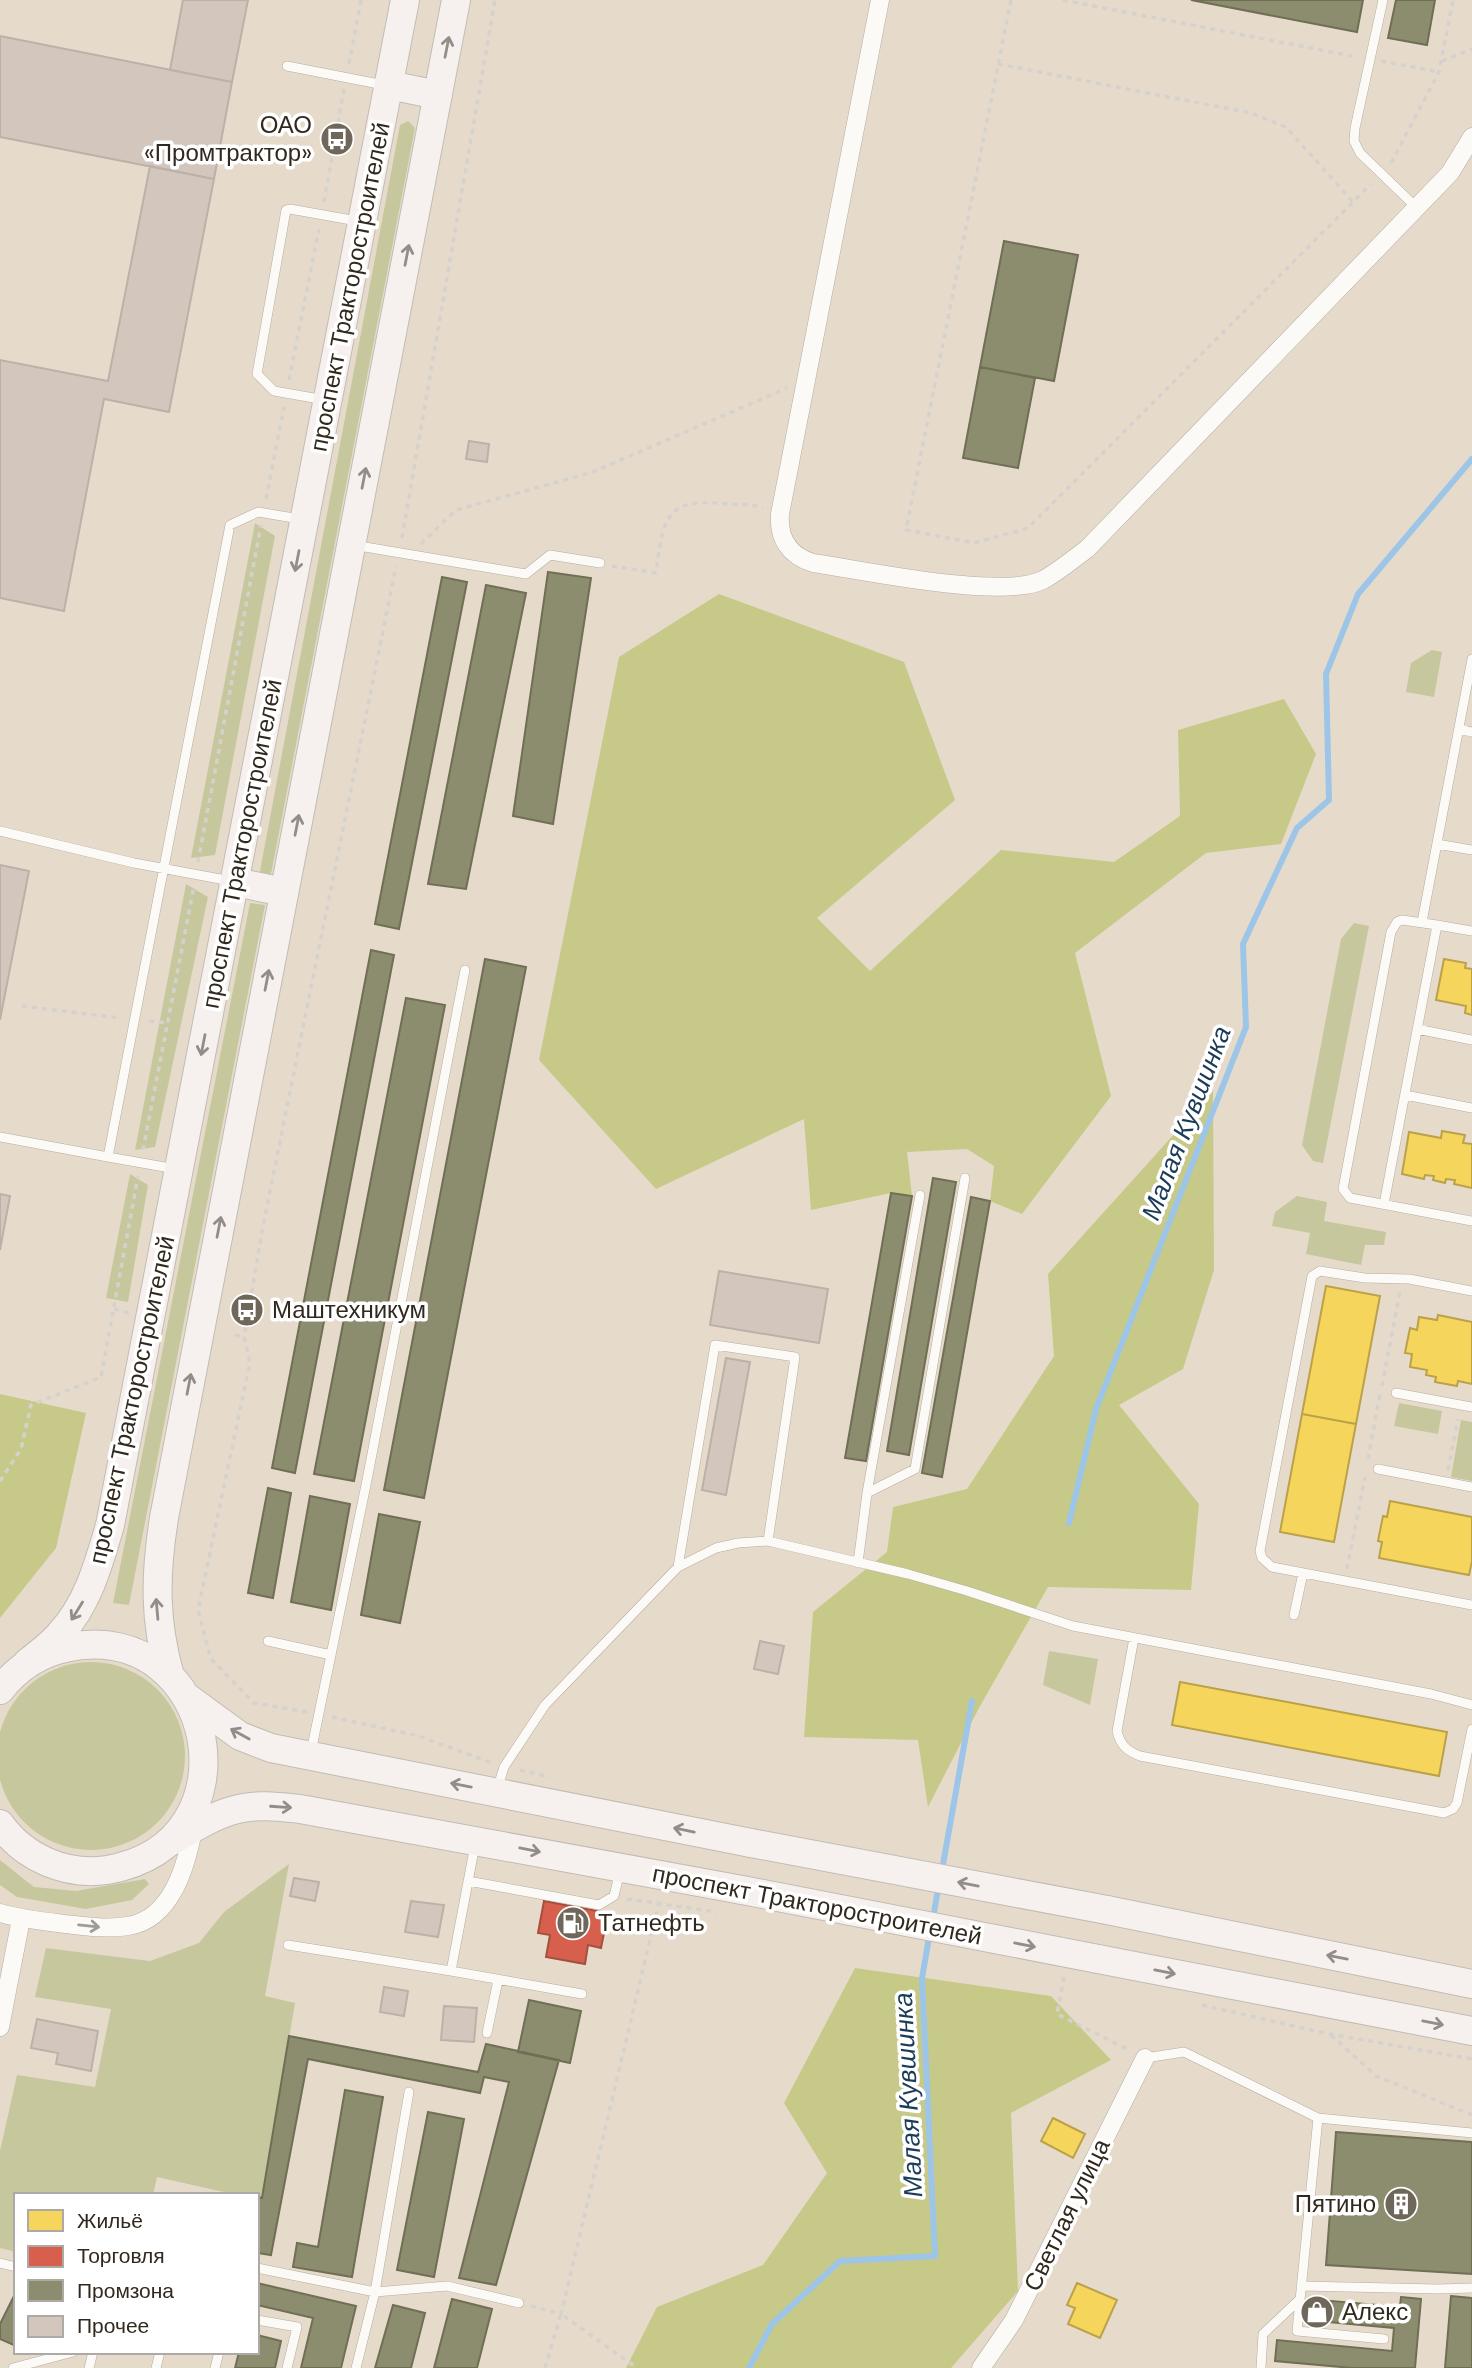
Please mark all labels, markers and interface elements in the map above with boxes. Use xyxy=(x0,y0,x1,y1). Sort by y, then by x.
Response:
one-way arrow xyxy=(441,36,454,59)
place label: ОАО «Промтрактор» xyxy=(144,109,312,168)
street label: проспект Тракторостроителей xyxy=(302,120,397,454)
bus stop icon: ОАО «Промтрактор» xyxy=(318,120,356,158)
one-way arrow xyxy=(401,244,415,267)
one-way arrow xyxy=(358,467,372,490)
one-way arrow xyxy=(290,549,303,572)
street label: проспект Тракторостроителей xyxy=(194,677,289,1011)
one-way arrow xyxy=(291,814,304,837)
one-way arrow xyxy=(260,969,274,992)
water label: Малая Кувшинка xyxy=(1133,1021,1239,1225)
one-way arrow xyxy=(196,1033,210,1056)
one-way arrow xyxy=(212,1216,226,1239)
street label: проспект Тракторостроителей xyxy=(82,1233,181,1567)
bus stop icon: Маштехникум xyxy=(228,1291,266,1329)
place label: Маштехникум xyxy=(272,1294,426,1325)
one-way arrow xyxy=(182,1373,196,1396)
one-way arrow xyxy=(150,1598,163,1621)
one-way arrow xyxy=(69,1600,83,1620)
one-way arrow xyxy=(230,1727,251,1740)
one-way arrow xyxy=(450,1778,473,1791)
one-way arrow xyxy=(270,1801,292,1814)
one-way arrow xyxy=(673,1822,696,1836)
one-way arrow xyxy=(518,1844,540,1858)
street label: проспект Тракторостроителей xyxy=(650,1857,984,1952)
one-way arrow xyxy=(957,1877,980,1890)
fuel station icon: Татнефть xyxy=(554,1904,592,1942)
place label: Татнефть xyxy=(598,1907,705,1938)
one-way arrow xyxy=(77,1920,99,1933)
one-way arrow xyxy=(1013,1938,1036,1952)
one-way arrow xyxy=(1326,1949,1349,1963)
one-way arrow xyxy=(1153,1965,1176,1979)
water label: Малая Кувшинка xyxy=(886,1992,930,2198)
one-way arrow xyxy=(1421,2017,1444,2031)
street label: Светлая улица xyxy=(1016,2133,1117,2296)
building icon: Пятино xyxy=(1382,2185,1420,2223)
place label: Пятино xyxy=(1295,2188,1376,2219)
legend xyxy=(14,2193,259,2354)
text: Жильё xyxy=(77,2207,143,2235)
text: Торговля xyxy=(77,2242,165,2270)
text: Промзона xyxy=(77,2277,174,2305)
shop icon: Алекс xyxy=(1298,2293,1336,2331)
place label: Алекс xyxy=(1342,2296,1408,2327)
text: Прочее xyxy=(77,2312,149,2340)

